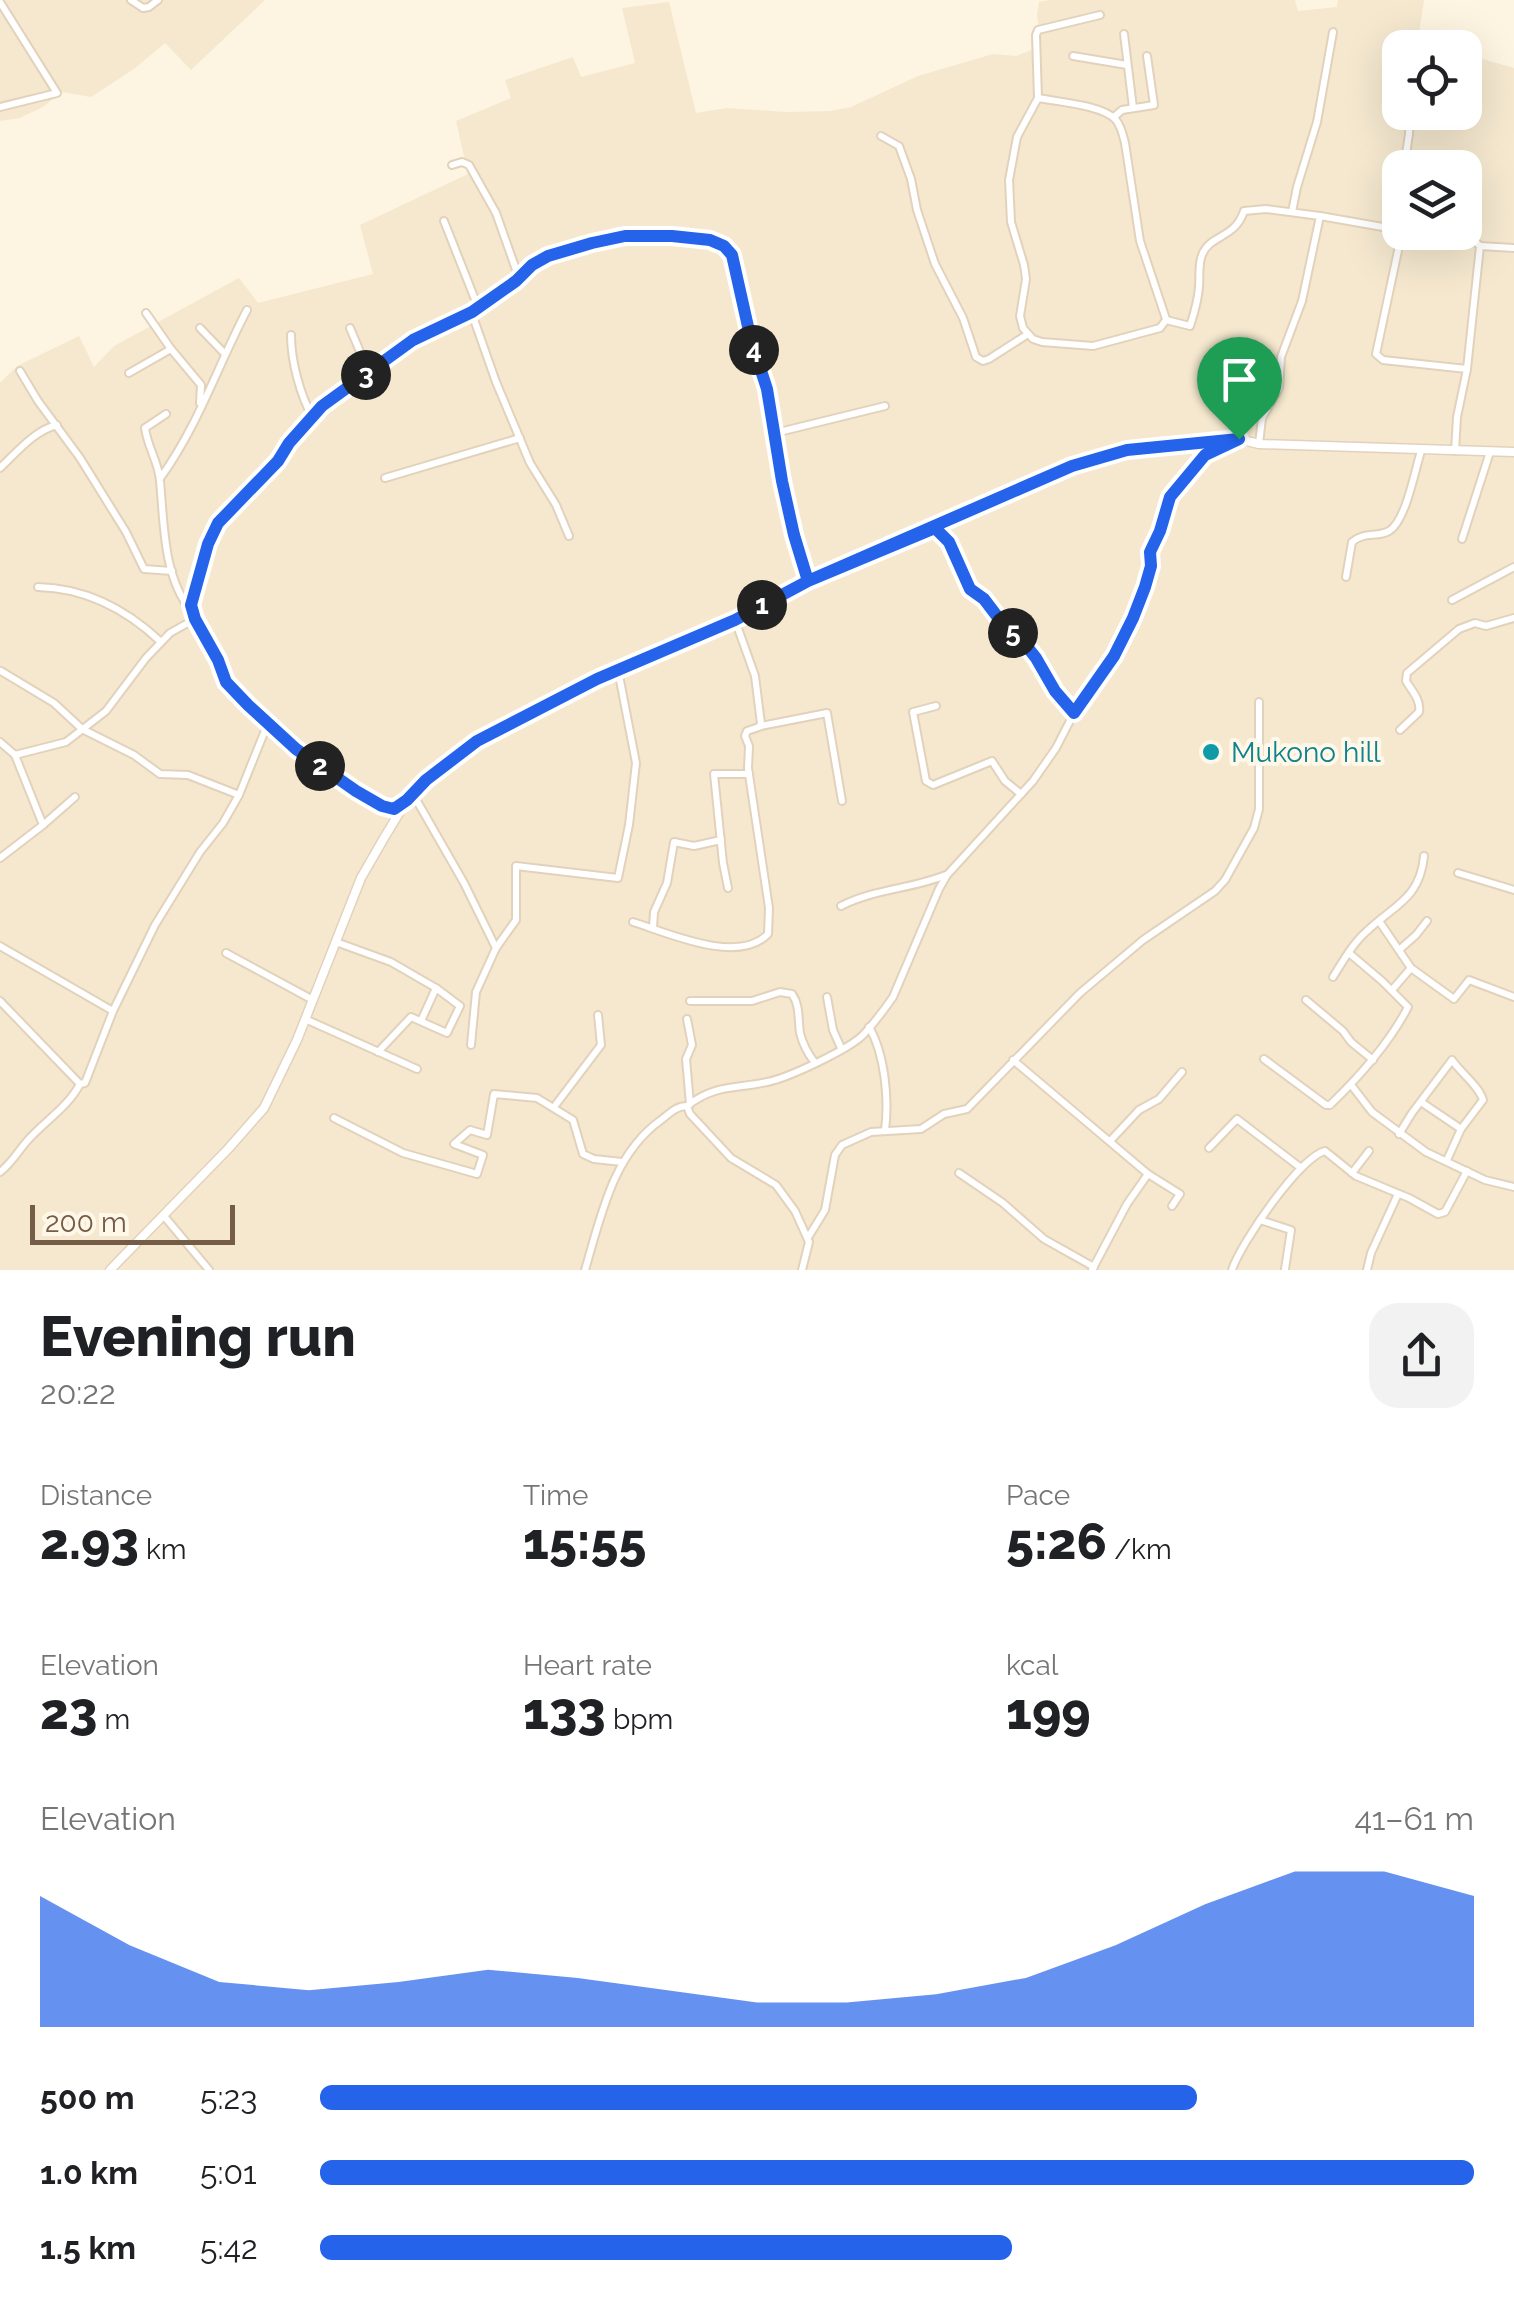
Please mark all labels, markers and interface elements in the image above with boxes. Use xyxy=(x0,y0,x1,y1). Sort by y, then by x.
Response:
map controls xyxy=(1382,30,1482,250)
button: locate xyxy=(1382,30,1482,130)
button: layers xyxy=(1382,150,1482,250)
pin: 4 xyxy=(729,325,779,375)
text: 4 xyxy=(746,333,762,366)
pin xyxy=(1197,337,1282,440)
pin: 3 xyxy=(341,350,391,400)
icon: arrive xyxy=(1212,352,1267,407)
text: 3 xyxy=(358,358,374,391)
pin: 1 xyxy=(737,580,787,630)
text: 1 xyxy=(755,588,769,621)
pin: 5 xyxy=(988,608,1038,658)
text: 5 xyxy=(1005,616,1021,649)
place label: Mukono hill xyxy=(1231,736,1381,769)
pin: 2 xyxy=(295,741,345,791)
marker: Mukono hill xyxy=(1200,741,1222,763)
text: 2 xyxy=(312,749,328,782)
scale bar xyxy=(30,1200,235,1244)
text: 200 m xyxy=(45,1206,127,1239)
button: share xyxy=(1369,1303,1474,1408)
text: Evening run xyxy=(40,1304,356,1369)
text: 20:22 xyxy=(40,1374,116,1411)
text: Distance xyxy=(40,1479,152,1512)
text: Time xyxy=(523,1479,588,1512)
text: Pace xyxy=(1006,1479,1070,1512)
text: 2.93 xyxy=(40,1512,139,1571)
text: 15:55 xyxy=(523,1512,646,1571)
text: 5:26 xyxy=(1006,1512,1107,1571)
text: km xyxy=(139,1533,187,1566)
text: /km xyxy=(1107,1533,1172,1566)
text: Elevation xyxy=(40,1649,159,1682)
text: Heart rate xyxy=(523,1649,652,1682)
text: kcal xyxy=(1006,1649,1058,1682)
text: 23 xyxy=(40,1682,97,1741)
text: 133 xyxy=(523,1682,606,1741)
text: 199 xyxy=(1006,1682,1091,1741)
text: m xyxy=(97,1703,130,1736)
text: bpm xyxy=(606,1703,673,1736)
text: Elevation xyxy=(40,1800,176,1837)
text: 41–61 m xyxy=(1354,1800,1474,1837)
text: 500 m xyxy=(40,2079,135,2116)
text: 5:23 xyxy=(200,2079,257,2116)
text: 1.0 km xyxy=(40,2154,138,2191)
text: 5:01 xyxy=(200,2154,257,2191)
text: 1.5 km xyxy=(40,2229,136,2266)
text: 5:42 xyxy=(200,2229,258,2266)

